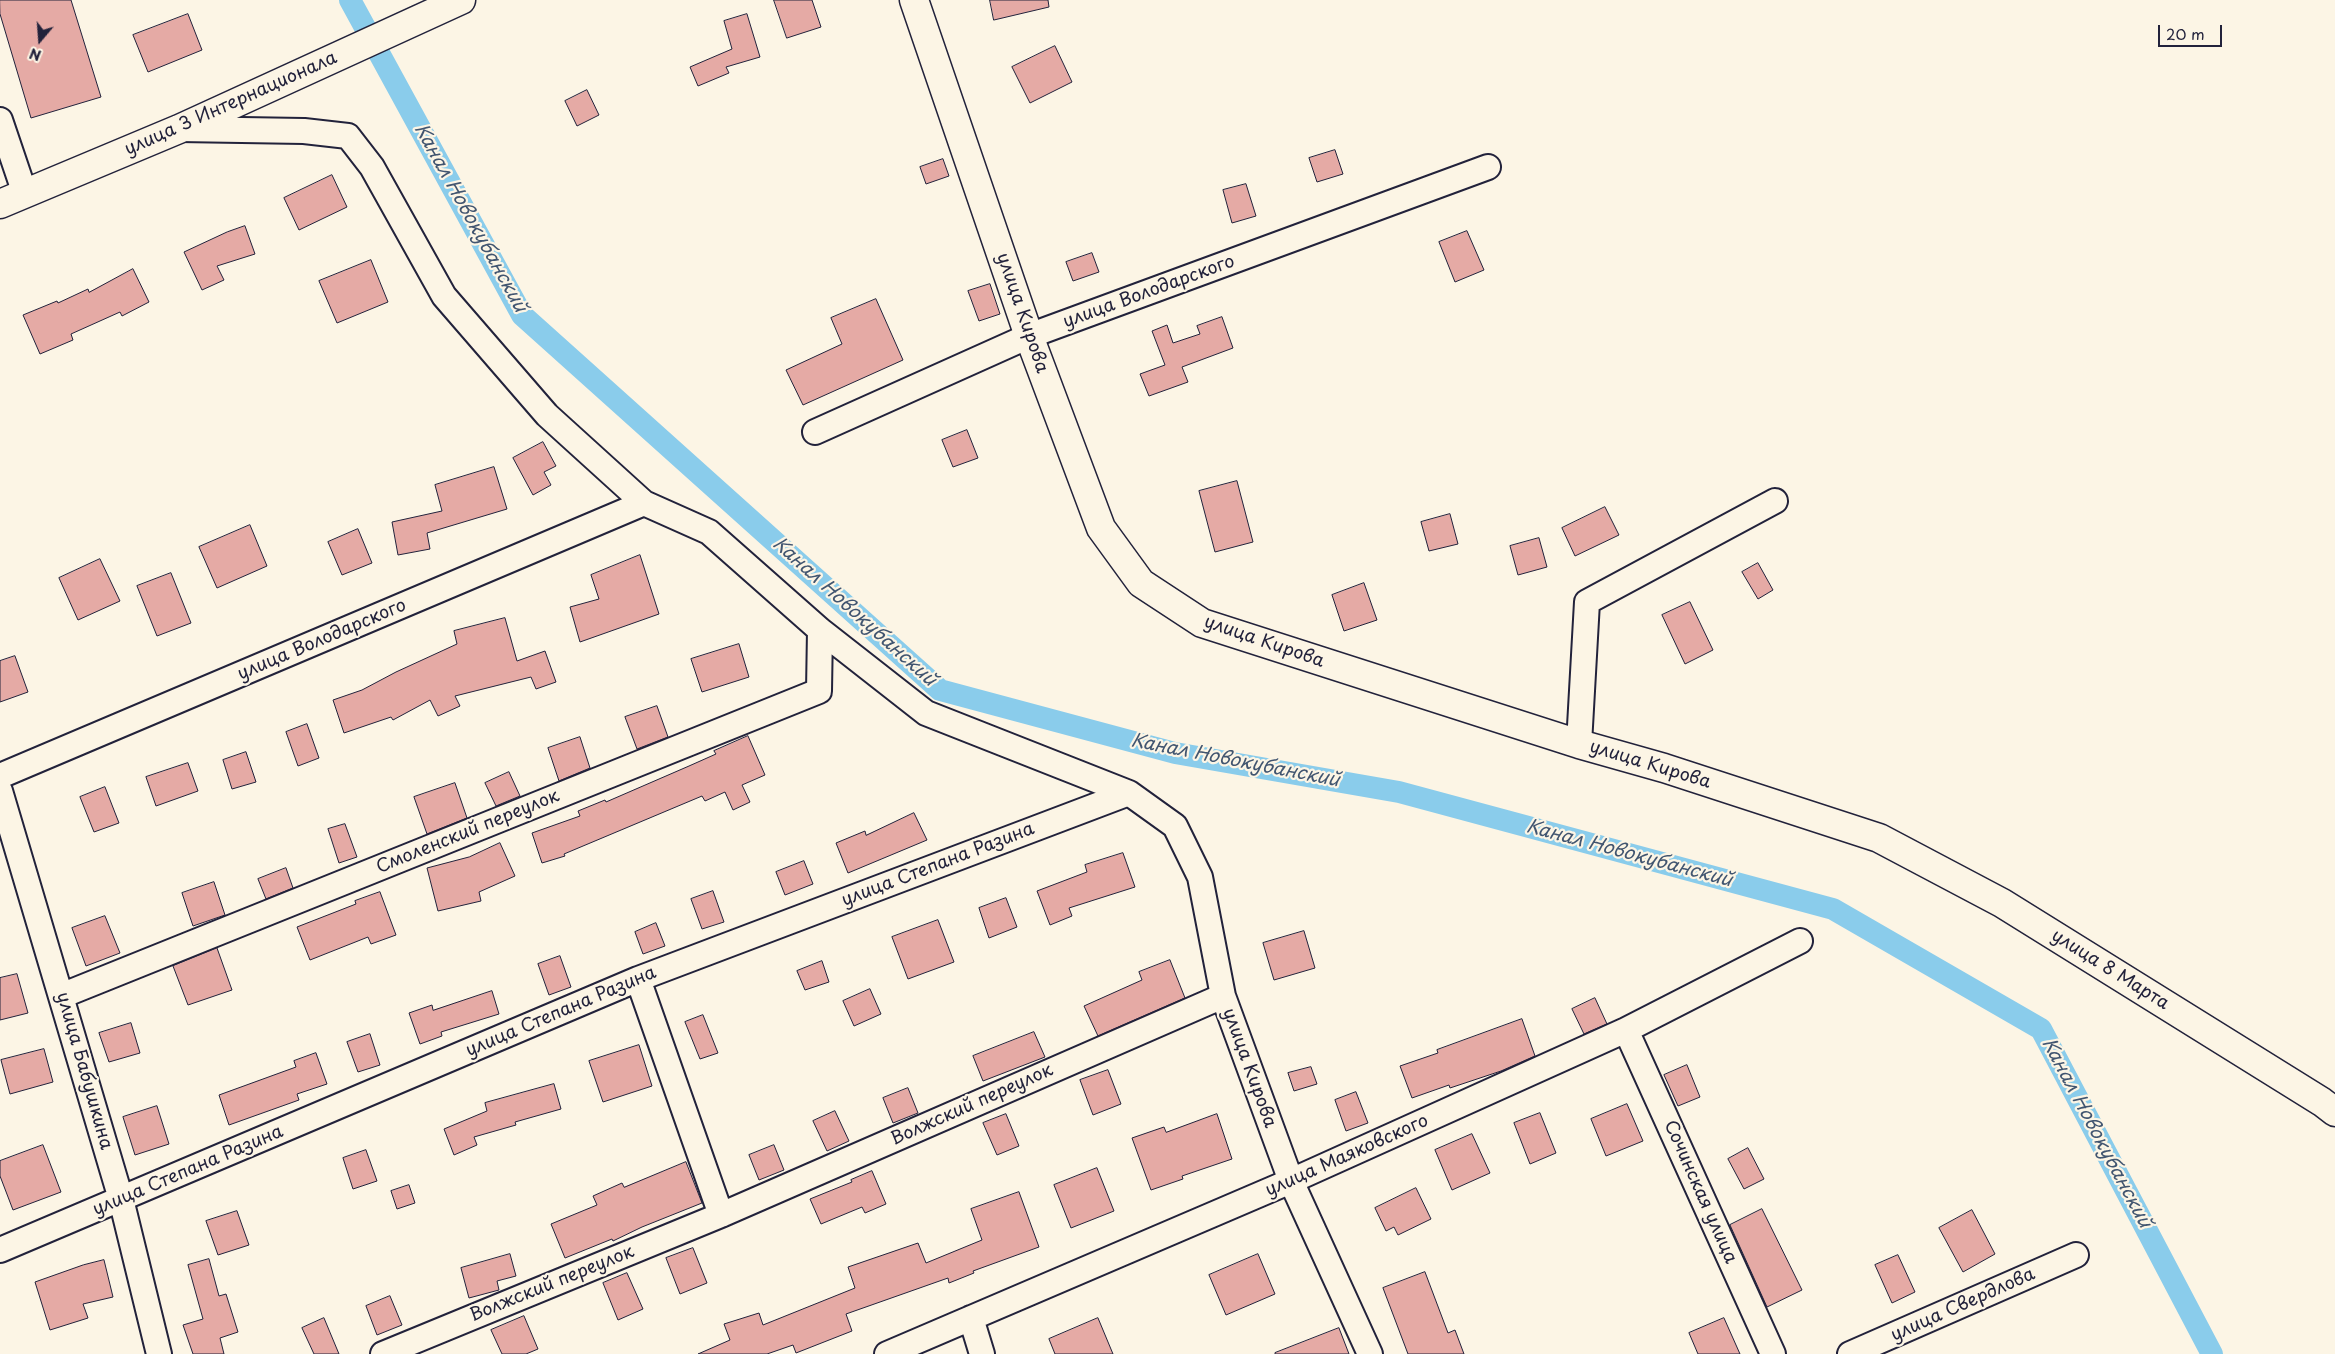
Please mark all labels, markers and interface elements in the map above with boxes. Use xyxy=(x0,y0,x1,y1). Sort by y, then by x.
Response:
north arrow xyxy=(15,15,65,65)
scale bar xyxy=(2160,15,2224,47)
text: 20 m xyxy=(2166,22,2205,45)
text: N xyxy=(27,43,44,66)
street label: улица 3 Интернационала xyxy=(121,47,341,161)
water label: Канал Новокубанский xyxy=(409,120,531,316)
street label: улица Кирова xyxy=(991,250,1053,376)
street label: улица Володарского xyxy=(1060,251,1238,333)
water label: Канал Новокубанский xyxy=(768,533,940,691)
street label: улица Володарского xyxy=(234,595,410,685)
street label: улица Кирова xyxy=(1201,611,1327,673)
water label: Канал Новокубанский xyxy=(1129,730,1341,792)
street label: улица Кирова xyxy=(1587,736,1713,794)
street label: Смоленский переулок xyxy=(373,785,563,879)
water label: Канал Новокубанский xyxy=(1524,816,1734,892)
street label: улица Степана Разина xyxy=(839,818,1037,912)
street label: улица 8 Марта xyxy=(2047,925,2173,1015)
street label: улица Степана Разина xyxy=(463,962,659,1062)
street label: улица Бабушкина xyxy=(51,990,117,1152)
street label: улица Кирова xyxy=(1217,1005,1281,1131)
water label: Канал Новокубанский xyxy=(2036,1034,2156,1232)
street label: Волжский переулок xyxy=(888,1060,1056,1150)
street label: улица Маяковского xyxy=(1262,1110,1432,1202)
street label: Сочинская улица xyxy=(1659,1117,1741,1267)
street label: улица Степана Разина xyxy=(90,1121,286,1221)
street label: Волжский переулок xyxy=(467,1241,637,1327)
street label: улица Свердлова xyxy=(1888,1264,2038,1346)

